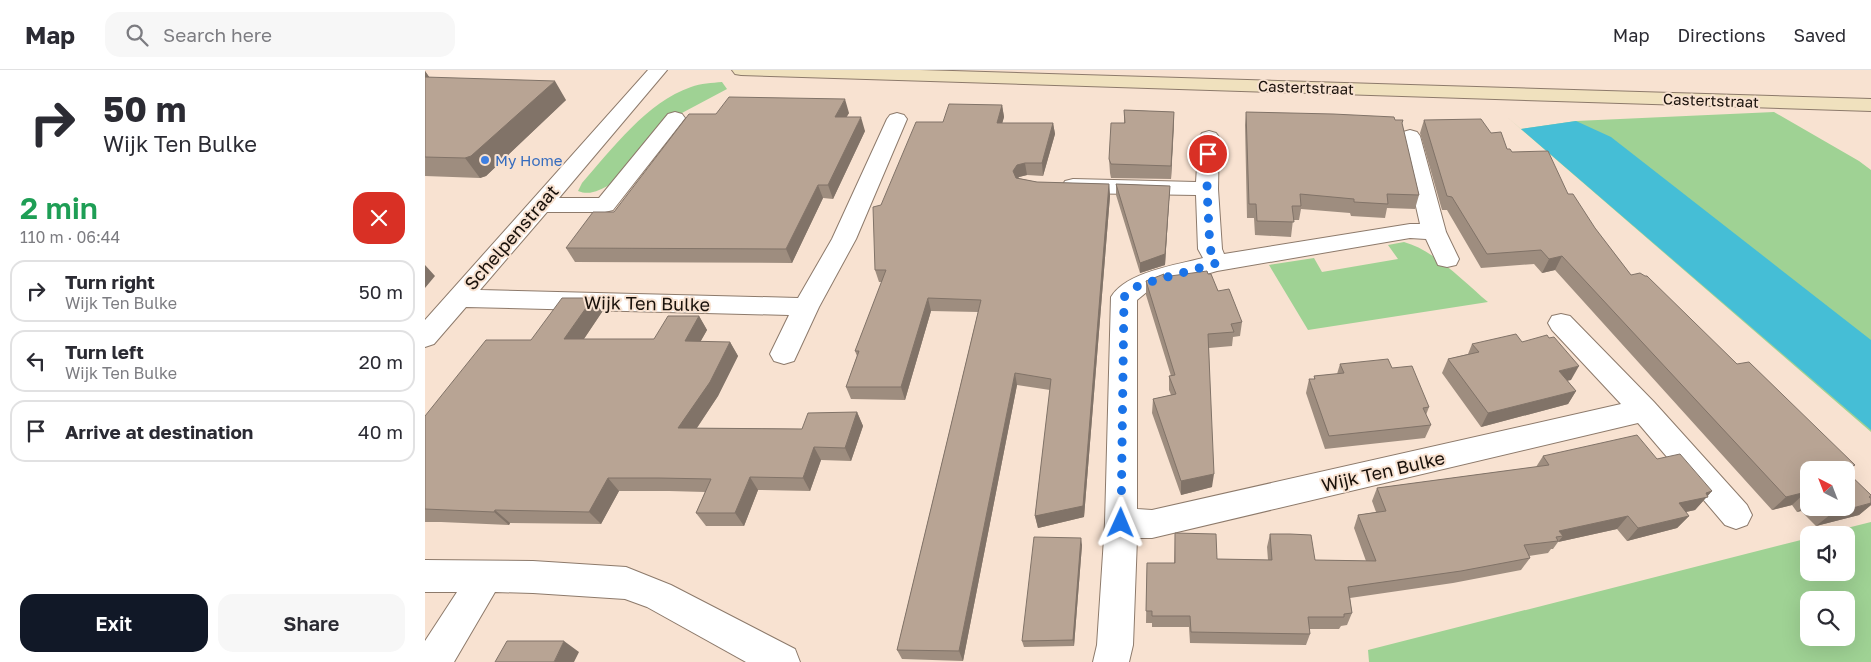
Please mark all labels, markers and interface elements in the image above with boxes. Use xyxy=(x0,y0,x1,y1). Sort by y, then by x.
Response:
search box xyxy=(105,12,455,57)
text: Map xyxy=(25,20,75,49)
icon: search xyxy=(123,21,151,49)
text: Search here xyxy=(163,23,272,46)
text: Map xyxy=(1613,24,1649,46)
text: Directions xyxy=(1677,24,1765,46)
text: Saved xyxy=(1793,24,1846,46)
street label: Castertstraat xyxy=(1258,76,1354,98)
text: 50 m xyxy=(103,88,186,130)
street label: Castertstraat xyxy=(1663,89,1759,111)
icon: right xyxy=(20,90,85,155)
text: Wijk Ten Bulke xyxy=(103,130,257,157)
pin xyxy=(1187,133,1229,175)
icon: arrive xyxy=(1194,140,1222,168)
place label: My Home xyxy=(495,151,563,169)
marker: My Home xyxy=(479,154,491,166)
street label: Schelpenstraat xyxy=(459,180,563,294)
text: 2 min xyxy=(20,190,98,226)
button: close xyxy=(353,192,405,244)
text: 110 m · 06:44 xyxy=(20,227,120,247)
text: Turn right xyxy=(65,270,155,293)
icon: right xyxy=(22,277,50,305)
text: 50 m xyxy=(359,280,403,303)
street label: Wijk Ten Bulke xyxy=(584,291,710,315)
text: Wijk Ten Bulke xyxy=(65,293,177,313)
text: Turn left xyxy=(65,340,144,363)
icon: left xyxy=(22,347,50,375)
text: 20 m xyxy=(359,350,403,373)
text: Wijk Ten Bulke xyxy=(65,363,177,383)
icon: arrive xyxy=(22,417,50,445)
text: Arrive at destination xyxy=(65,420,253,443)
text: 40 m xyxy=(358,420,403,443)
street label: Wijk Ten Bulke xyxy=(1319,446,1447,496)
north arrow xyxy=(1800,461,1855,516)
map controls xyxy=(1800,461,1855,646)
position arrow xyxy=(1094,496,1146,548)
button: sound xyxy=(1800,526,1855,581)
button: search xyxy=(1800,591,1855,646)
button: Exit xyxy=(20,594,208,652)
button: Share xyxy=(218,594,405,652)

